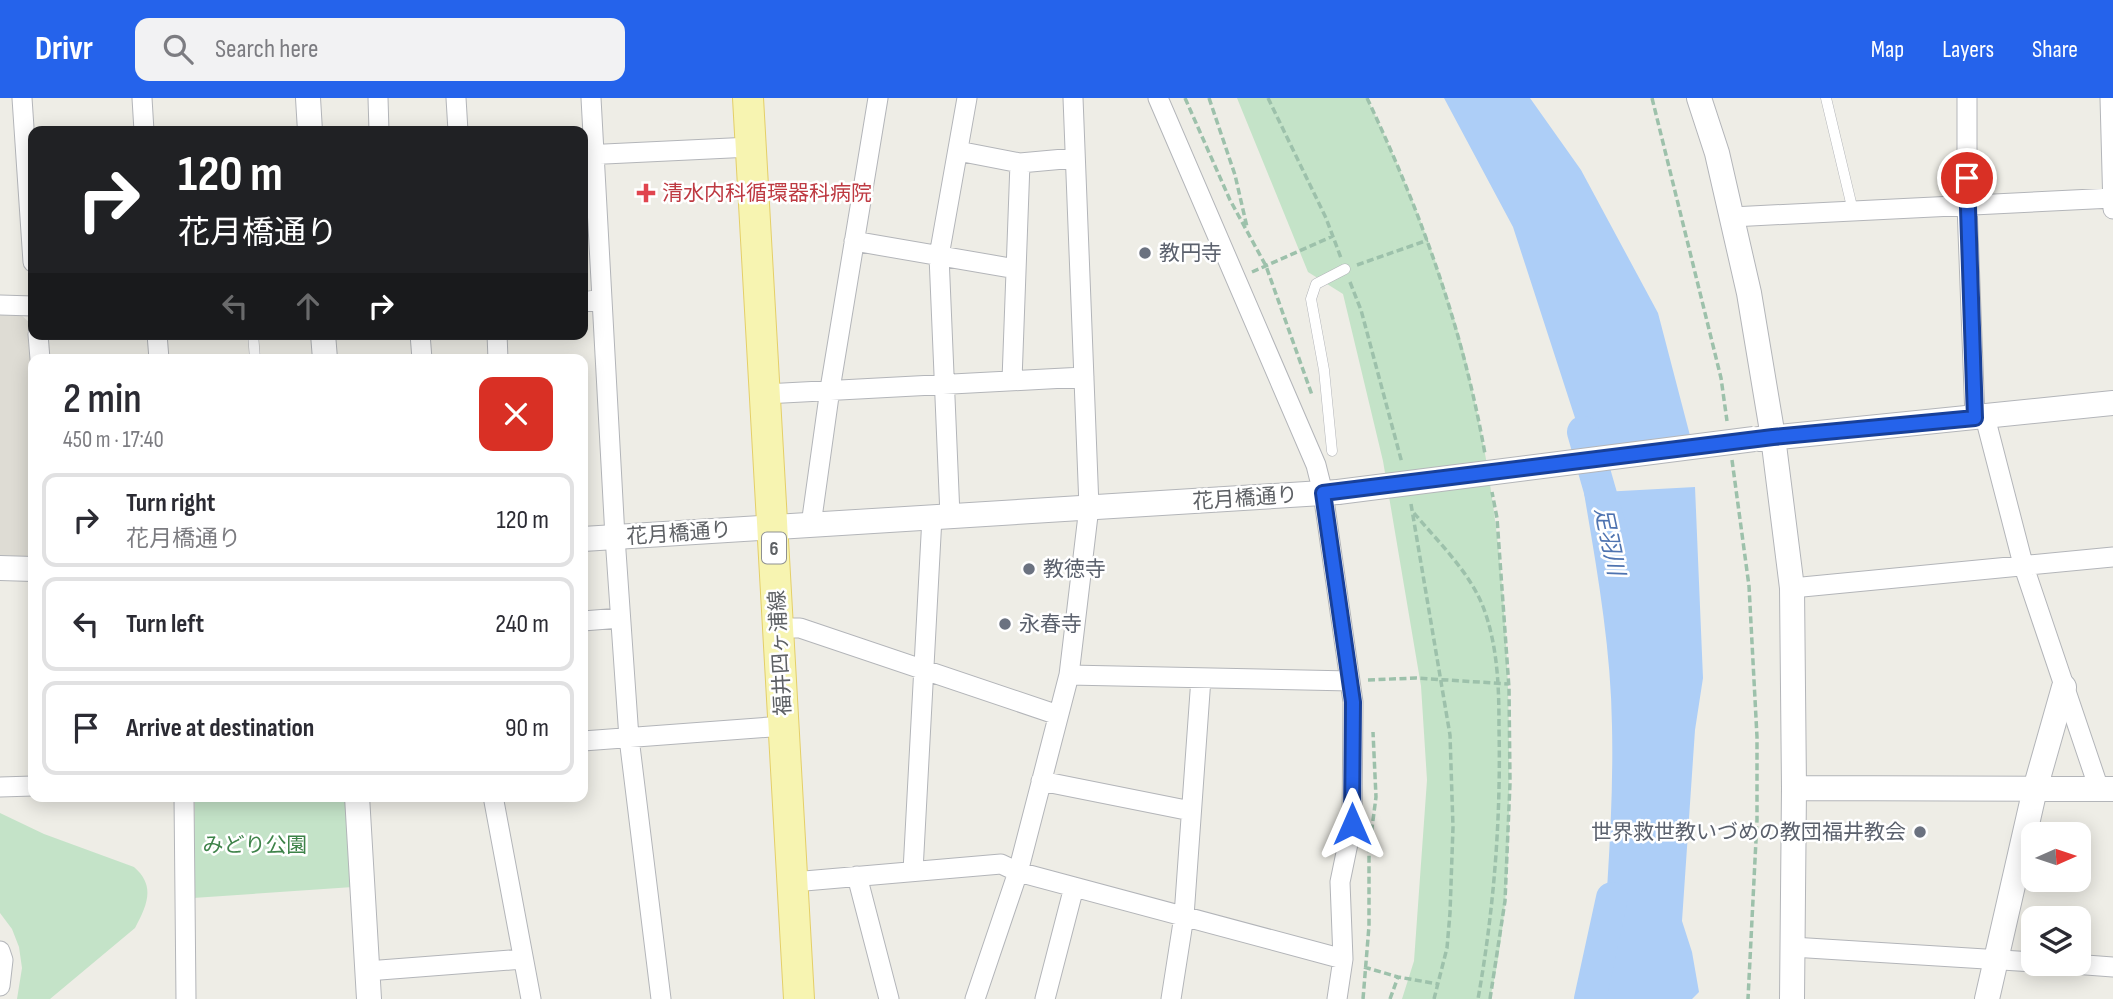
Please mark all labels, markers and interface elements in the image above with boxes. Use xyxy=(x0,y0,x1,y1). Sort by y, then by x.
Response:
search box xyxy=(135,18,625,81)
text: Drivr xyxy=(35,29,93,69)
icon: search xyxy=(159,30,197,68)
text: Search here xyxy=(215,34,318,65)
text: Map xyxy=(1871,35,1904,64)
text: Layers xyxy=(1942,35,1994,64)
text: Share xyxy=(2032,35,2078,64)
text: 120 m xyxy=(178,146,283,205)
pin xyxy=(1937,148,1997,208)
icon: right xyxy=(63,154,154,245)
icon: arrive xyxy=(1948,159,1986,197)
place label: 清水内科循環器科病院 xyxy=(662,181,872,206)
marker: 清水内科循環器科病院 xyxy=(636,183,656,203)
text: 花月橋通り xyxy=(178,214,338,253)
place label: 教円寺 xyxy=(1159,241,1222,266)
marker: 教円寺 xyxy=(1137,245,1153,261)
icon: left xyxy=(216,287,254,325)
icon: ahead xyxy=(289,287,327,325)
icon: right xyxy=(362,287,400,325)
text: 2 min xyxy=(63,374,142,425)
button: close xyxy=(479,377,553,451)
text: 450 m · 17:40 xyxy=(63,426,164,454)
street label: 花月橋通り xyxy=(1192,482,1298,515)
text: Turn right xyxy=(126,488,215,519)
icon: right xyxy=(67,501,105,539)
text: 120 m xyxy=(496,505,549,536)
water label: 足羽川 xyxy=(1588,505,1631,581)
street label: 花月橋通り xyxy=(626,517,732,550)
text: 花月橋通り xyxy=(126,525,241,553)
road number: 6 xyxy=(762,533,786,564)
place label: 教徳寺 xyxy=(1043,557,1106,582)
marker: 教徳寺 xyxy=(1021,561,1037,577)
street label: 福井四ヶ浦線 xyxy=(765,589,796,717)
icon: left xyxy=(67,605,105,643)
text: Turn left xyxy=(126,609,204,640)
text: 240 m xyxy=(495,609,549,640)
place label: 永春寺 xyxy=(1019,612,1082,637)
marker: 永春寺 xyxy=(997,616,1013,632)
icon: arrive xyxy=(67,709,105,747)
text: Arrive at destination xyxy=(126,713,314,744)
text: 90 m xyxy=(505,713,549,744)
position arrow xyxy=(1315,787,1389,861)
place label: 世界救世教いづめの教団福井教会 xyxy=(1591,820,1906,845)
north arrow xyxy=(2021,822,2091,892)
map controls xyxy=(2021,822,2091,976)
marker: 世界救世教いづめの教団福井教会 xyxy=(1912,824,1928,840)
park label: みどり公園 xyxy=(203,833,308,858)
button: layers xyxy=(2021,906,2091,976)

